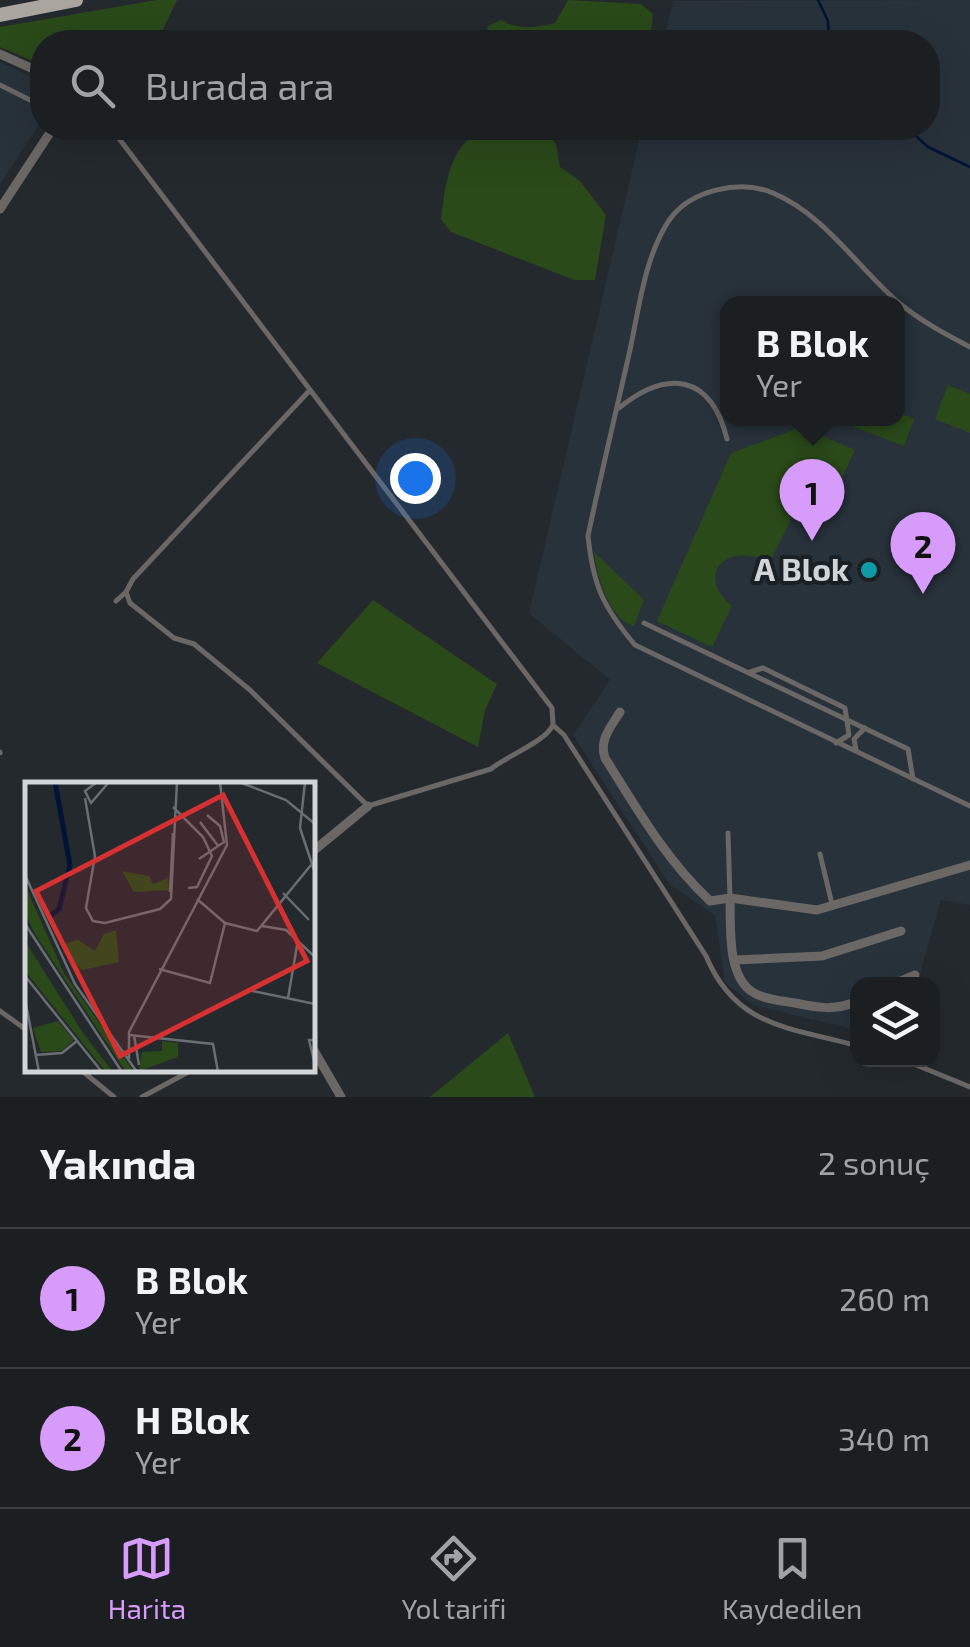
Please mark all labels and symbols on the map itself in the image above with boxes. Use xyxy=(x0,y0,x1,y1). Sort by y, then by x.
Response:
your location xyxy=(390,453,441,504)
pin: 1 xyxy=(780,458,844,541)
pin: 2 xyxy=(890,512,956,594)
place label: A Blok xyxy=(754,549,849,587)
marker: A Blok xyxy=(858,559,880,581)
inset map xyxy=(25,782,315,1072)

